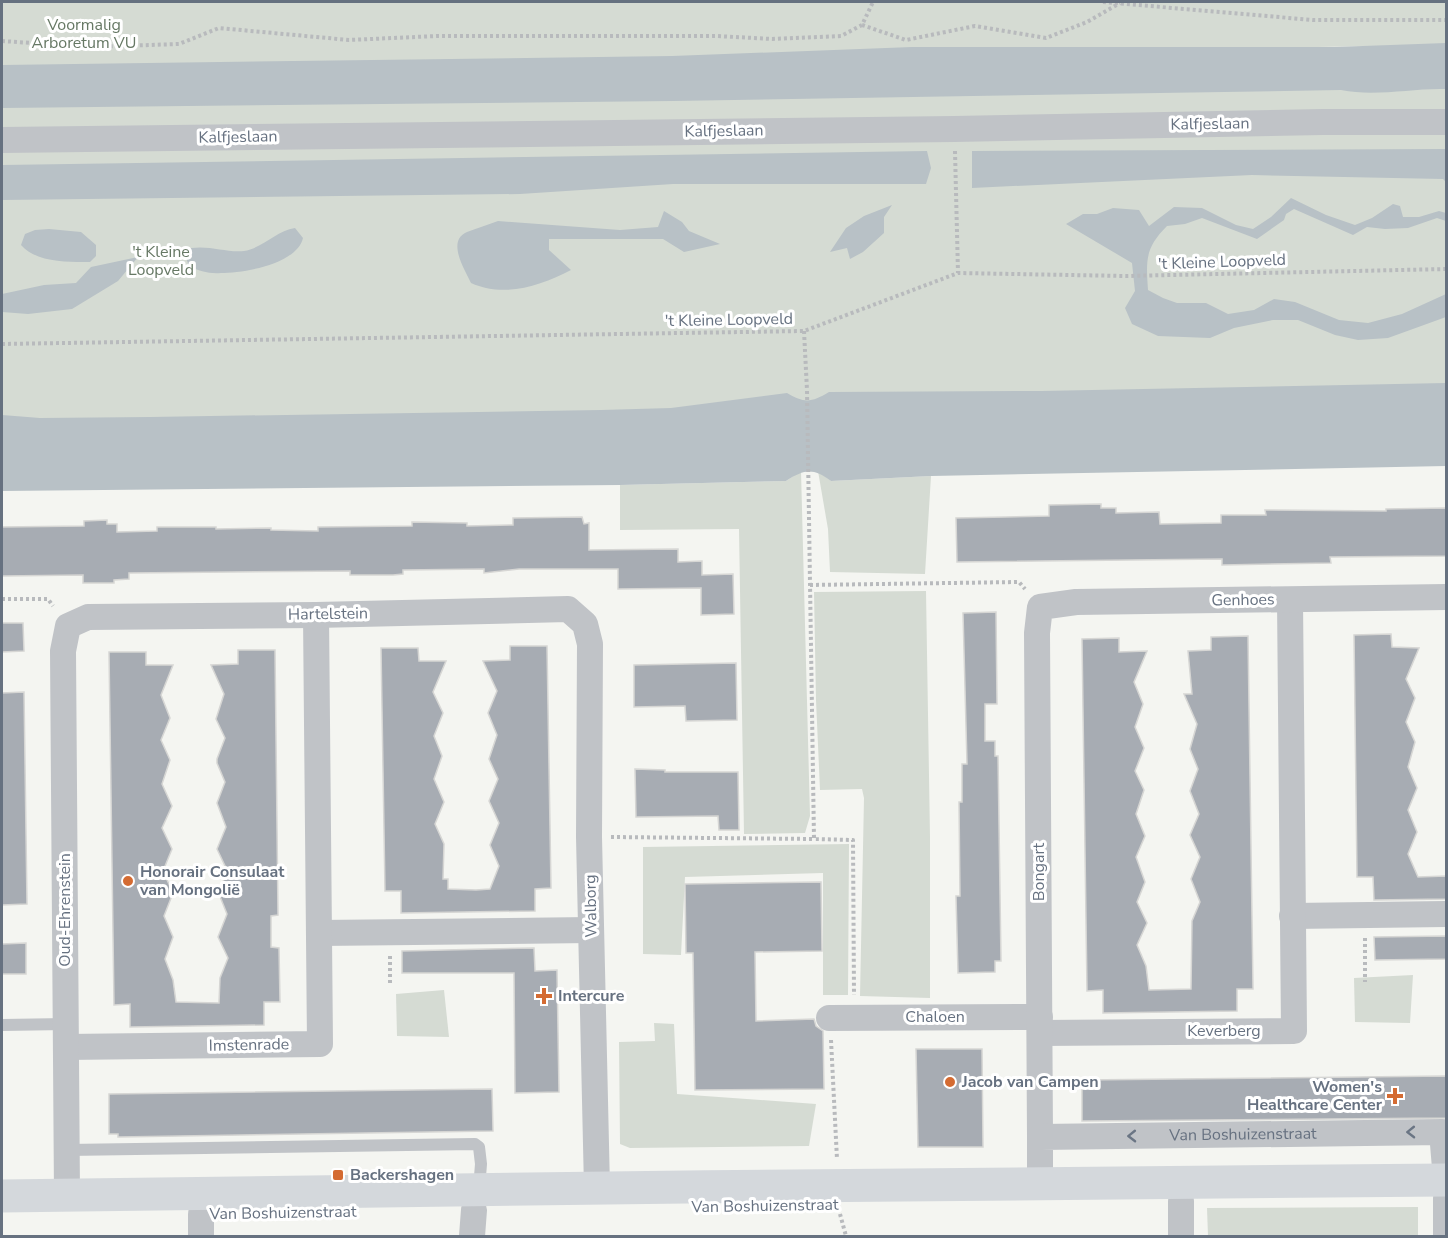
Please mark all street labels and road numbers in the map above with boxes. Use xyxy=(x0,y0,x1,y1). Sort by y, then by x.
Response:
street label: Kalfjeslaan xyxy=(1170,112,1250,136)
street label: Kalfjeslaan xyxy=(684,119,764,143)
street label: Kalfjeslaan xyxy=(198,125,278,149)
street label: 't Kleine Loopveld xyxy=(1158,249,1286,275)
street label: 't Kleine Loopveld xyxy=(665,308,793,332)
street label: Genhoes xyxy=(1211,588,1275,612)
street label: Hartelstein xyxy=(288,602,368,626)
street label: Bongart xyxy=(1028,842,1050,901)
street label: Oud-Ehrenstein xyxy=(54,853,76,967)
street label: Walborg xyxy=(579,874,603,938)
street label: Chaloen xyxy=(905,1006,965,1028)
street label: Keverberg xyxy=(1187,1020,1261,1042)
street label: Imstenrade xyxy=(209,1033,289,1057)
street label: Van Boshuizenstraat xyxy=(1168,1123,1317,1146)
street label: Van Boshuizenstraat xyxy=(690,1194,839,1218)
street label: Van Boshuizenstraat xyxy=(208,1201,357,1225)

